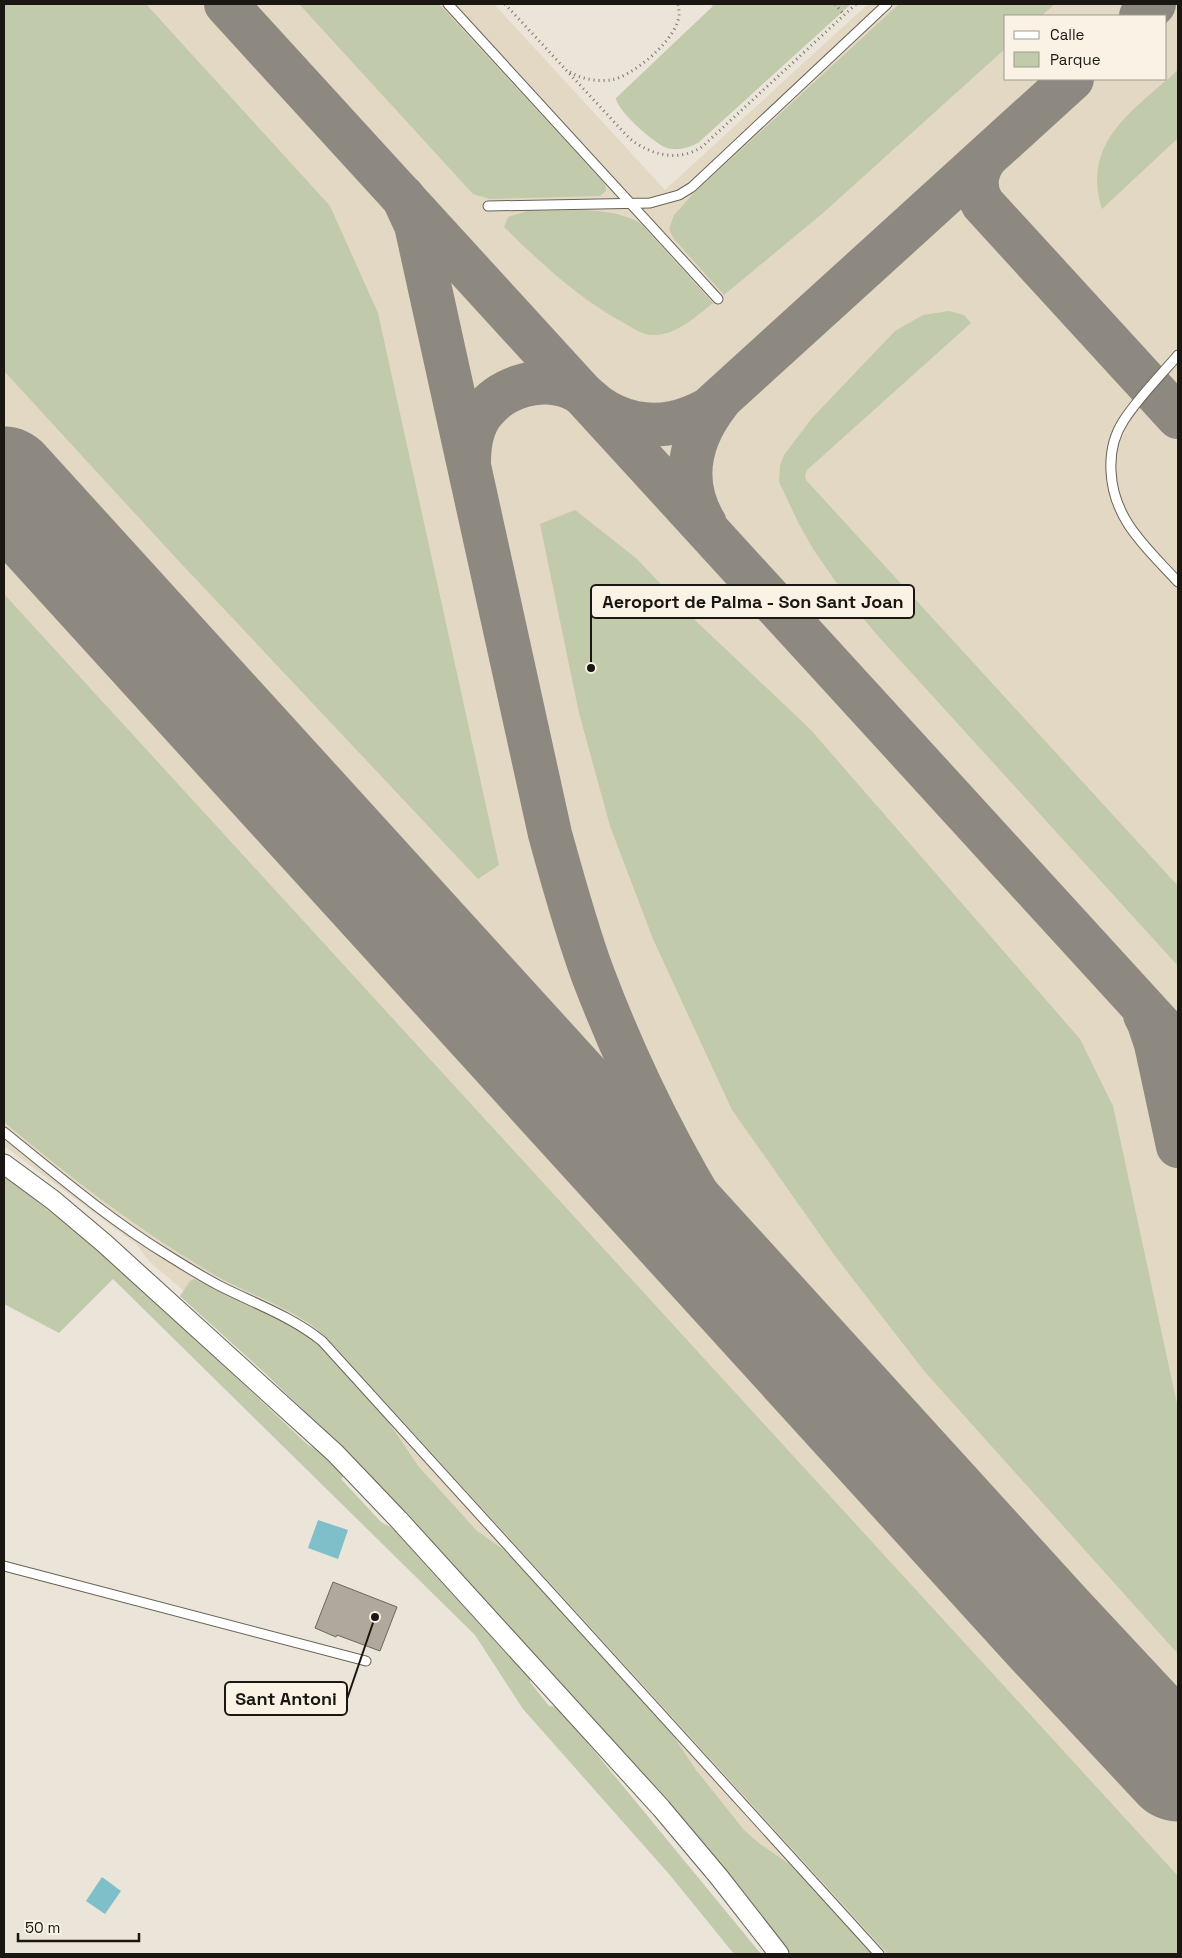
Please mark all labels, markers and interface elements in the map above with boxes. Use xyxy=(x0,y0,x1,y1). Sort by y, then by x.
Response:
legend xyxy=(1004,15,1167,80)
text: Calle xyxy=(1050,25,1085,44)
text: Parque xyxy=(1050,50,1101,69)
callout: Aeroport de Palma - Son Sant Joan xyxy=(591,585,914,618)
text: Aeroport de Palma - Son Sant Joan xyxy=(602,590,904,613)
callout: Sant Antoni xyxy=(225,1682,347,1715)
text: Sant Antoni xyxy=(235,1687,337,1710)
scale bar xyxy=(18,1910,139,1942)
text: 50 m xyxy=(25,1918,60,1937)

